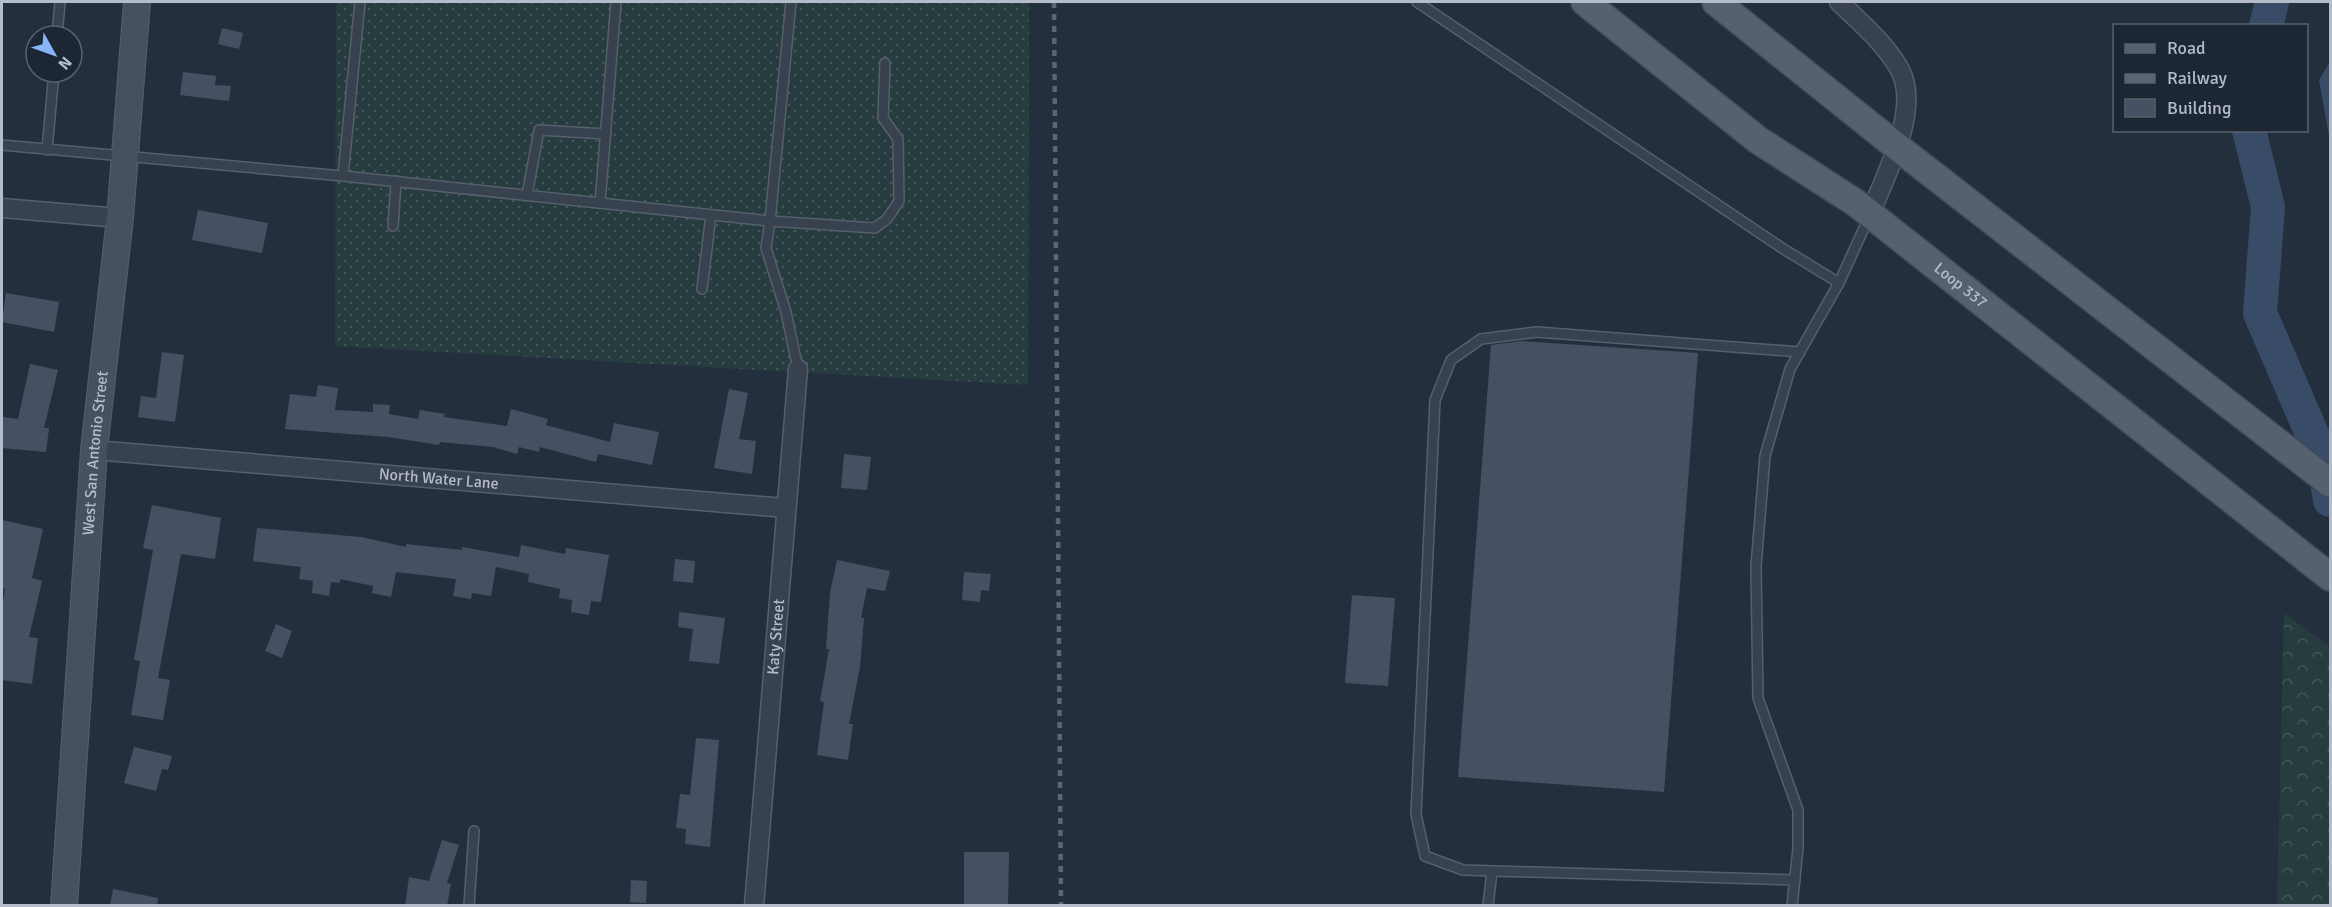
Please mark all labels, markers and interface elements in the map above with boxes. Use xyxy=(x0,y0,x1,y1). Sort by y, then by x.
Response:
north arrow xyxy=(24,24,84,84)
legend xyxy=(2113,24,2308,132)
text: Road xyxy=(2167,37,2206,59)
text: N xyxy=(53,52,76,74)
text: Railway xyxy=(2167,67,2228,89)
text: Building xyxy=(2167,97,2231,119)
street label: Loop 337 xyxy=(1930,258,1991,313)
street label: West San Antonio Street xyxy=(78,369,113,536)
street label: North Water Lane xyxy=(378,464,500,494)
street label: Katy Street xyxy=(763,598,789,676)

